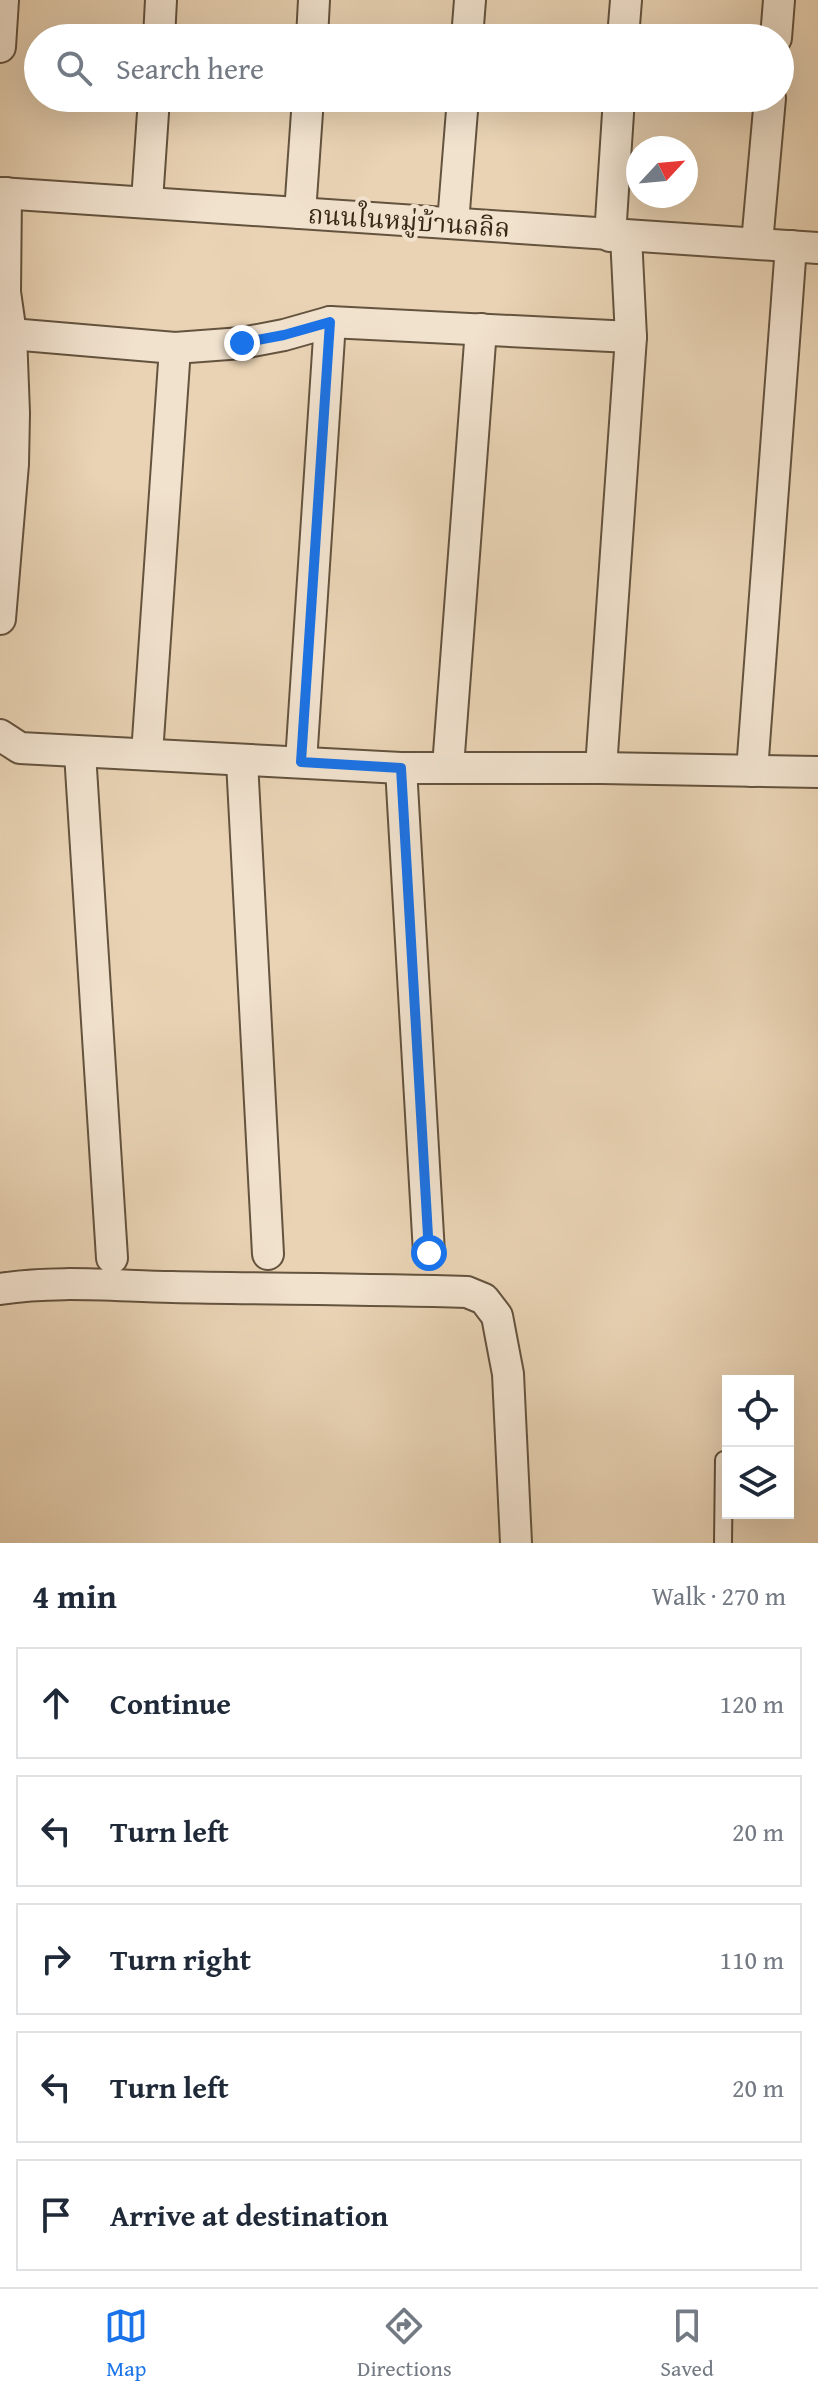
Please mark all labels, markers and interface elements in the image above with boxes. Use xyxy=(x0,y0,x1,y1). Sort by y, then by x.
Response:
search box xyxy=(24,24,794,112)
icon: search xyxy=(52,46,96,90)
text: Search here xyxy=(116,46,264,90)
north arrow xyxy=(626,136,698,208)
street label: ถนนในหมู่บ้านลลิล xyxy=(306,194,512,247)
route end xyxy=(224,325,260,361)
route start xyxy=(411,1235,447,1271)
map controls xyxy=(722,1375,794,1519)
button: locate xyxy=(722,1375,794,1447)
button: layers xyxy=(722,1447,794,1519)
text: 4 min xyxy=(32,1571,117,1620)
text: Walk · 270 m xyxy=(652,1576,786,1615)
icon: ahead xyxy=(34,1681,78,1725)
text: Continue xyxy=(110,1681,231,1725)
text: 120 m xyxy=(719,1684,784,1723)
icon: left xyxy=(34,1809,78,1853)
text: Turn left xyxy=(110,1809,229,1853)
text: 20 m xyxy=(732,1812,784,1851)
icon: right xyxy=(34,1937,78,1981)
text: Turn right xyxy=(110,1937,251,1981)
text: 110 m xyxy=(719,1940,784,1979)
icon: left xyxy=(34,2065,78,2109)
text: Turn left xyxy=(110,2065,229,2109)
text: 20 m xyxy=(732,2068,784,2107)
icon: arrive xyxy=(34,2193,78,2237)
text: Arrive at destination xyxy=(110,2193,388,2237)
tab: Map xyxy=(104,2304,148,2384)
tab: Directions xyxy=(357,2304,452,2384)
tab: Saved xyxy=(660,2304,714,2384)

